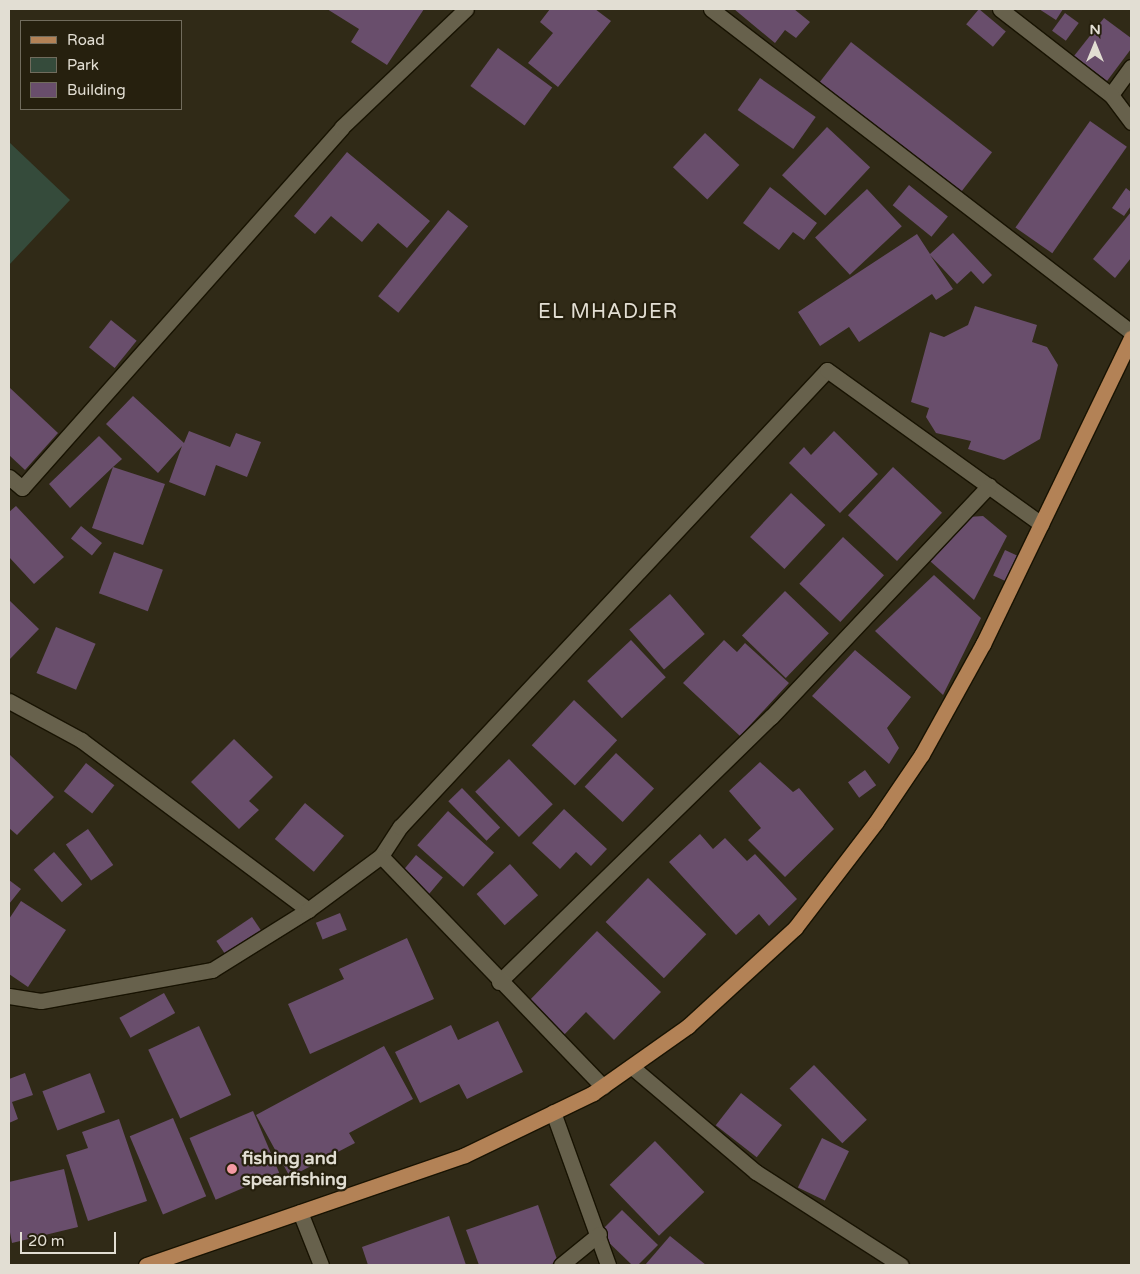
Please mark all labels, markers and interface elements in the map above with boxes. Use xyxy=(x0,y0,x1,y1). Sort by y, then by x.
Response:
legend xyxy=(20,20,182,110)
north arrow xyxy=(1070,20,1120,70)
text: N xyxy=(1089,21,1101,38)
text: Road xyxy=(67,31,105,49)
text: Park xyxy=(67,56,99,74)
text: Building xyxy=(67,81,126,99)
district label: EL MHADJER xyxy=(537,300,679,324)
place label: fishing and spearfishing xyxy=(242,1148,347,1190)
marker: fishing and spearfishing xyxy=(226,1163,238,1175)
scale bar xyxy=(22,1222,119,1254)
text: 20 m xyxy=(28,1232,65,1250)

